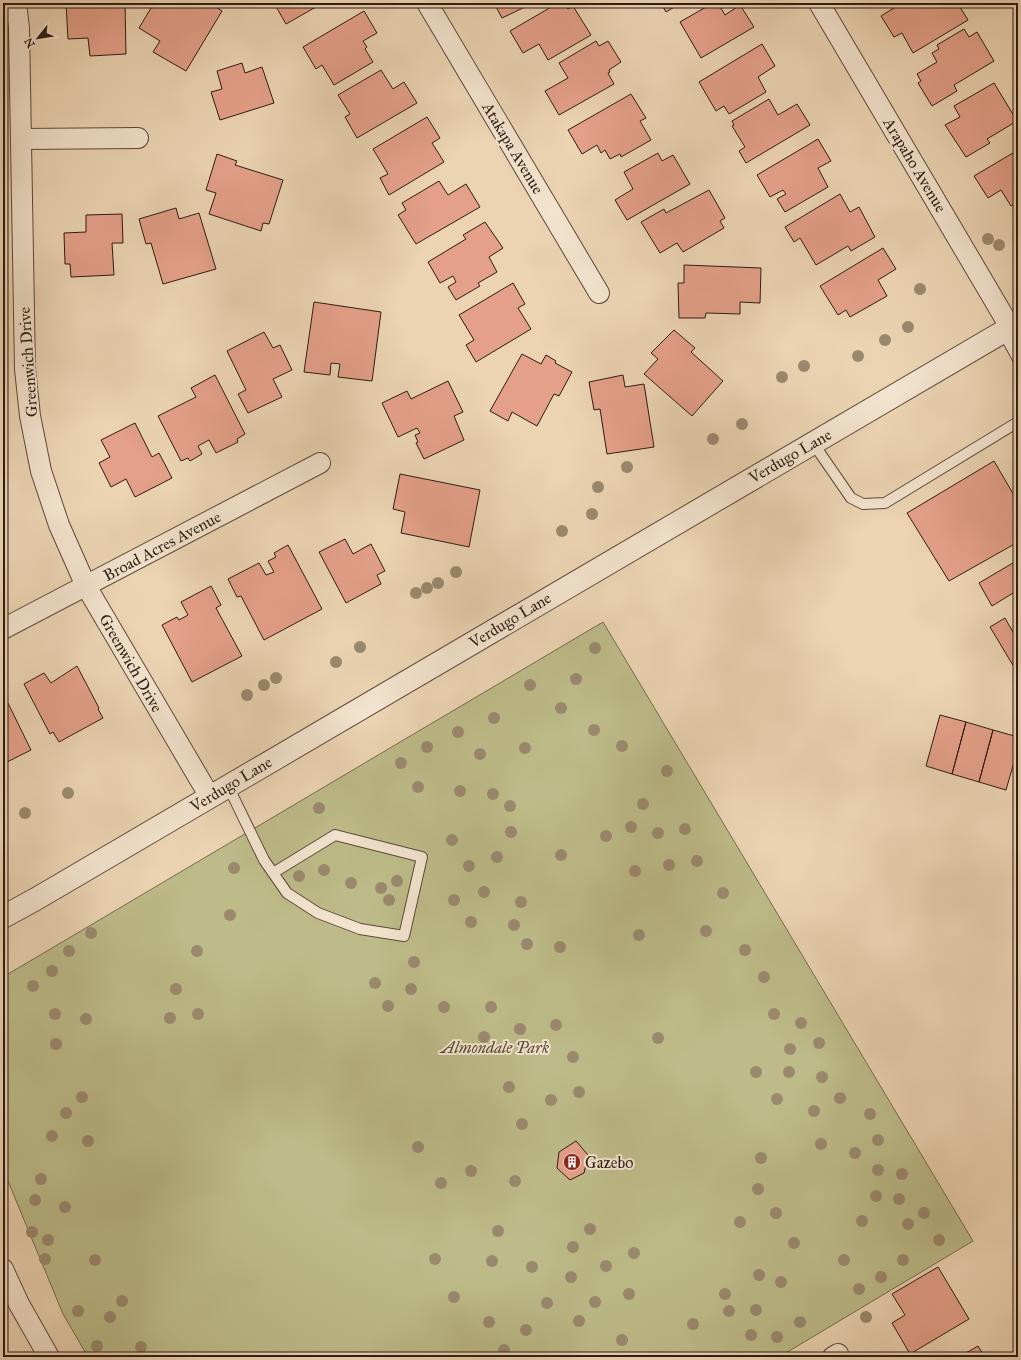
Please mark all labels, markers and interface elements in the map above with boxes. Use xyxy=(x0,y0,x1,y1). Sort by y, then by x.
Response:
north arrow xyxy=(18,18,58,58)
text: N xyxy=(21,35,38,50)
street label: Atakapa Avenue xyxy=(478,98,548,198)
street label: Arapaho Avenue xyxy=(879,113,951,216)
street label: Greenwich Drive xyxy=(15,306,41,418)
street label: Verdugo Lane xyxy=(744,425,835,489)
street label: Broad Acres Avenue xyxy=(100,507,224,585)
street label: Verdugo Lane xyxy=(465,588,555,653)
street label: Greenwich Drive xyxy=(95,610,167,716)
street label: Verdugo Lane xyxy=(186,752,276,817)
park label: Almondale Park xyxy=(439,1038,549,1057)
building icon: Gazebo xyxy=(562,1152,582,1172)
place label: Gazebo xyxy=(585,1153,633,1172)

